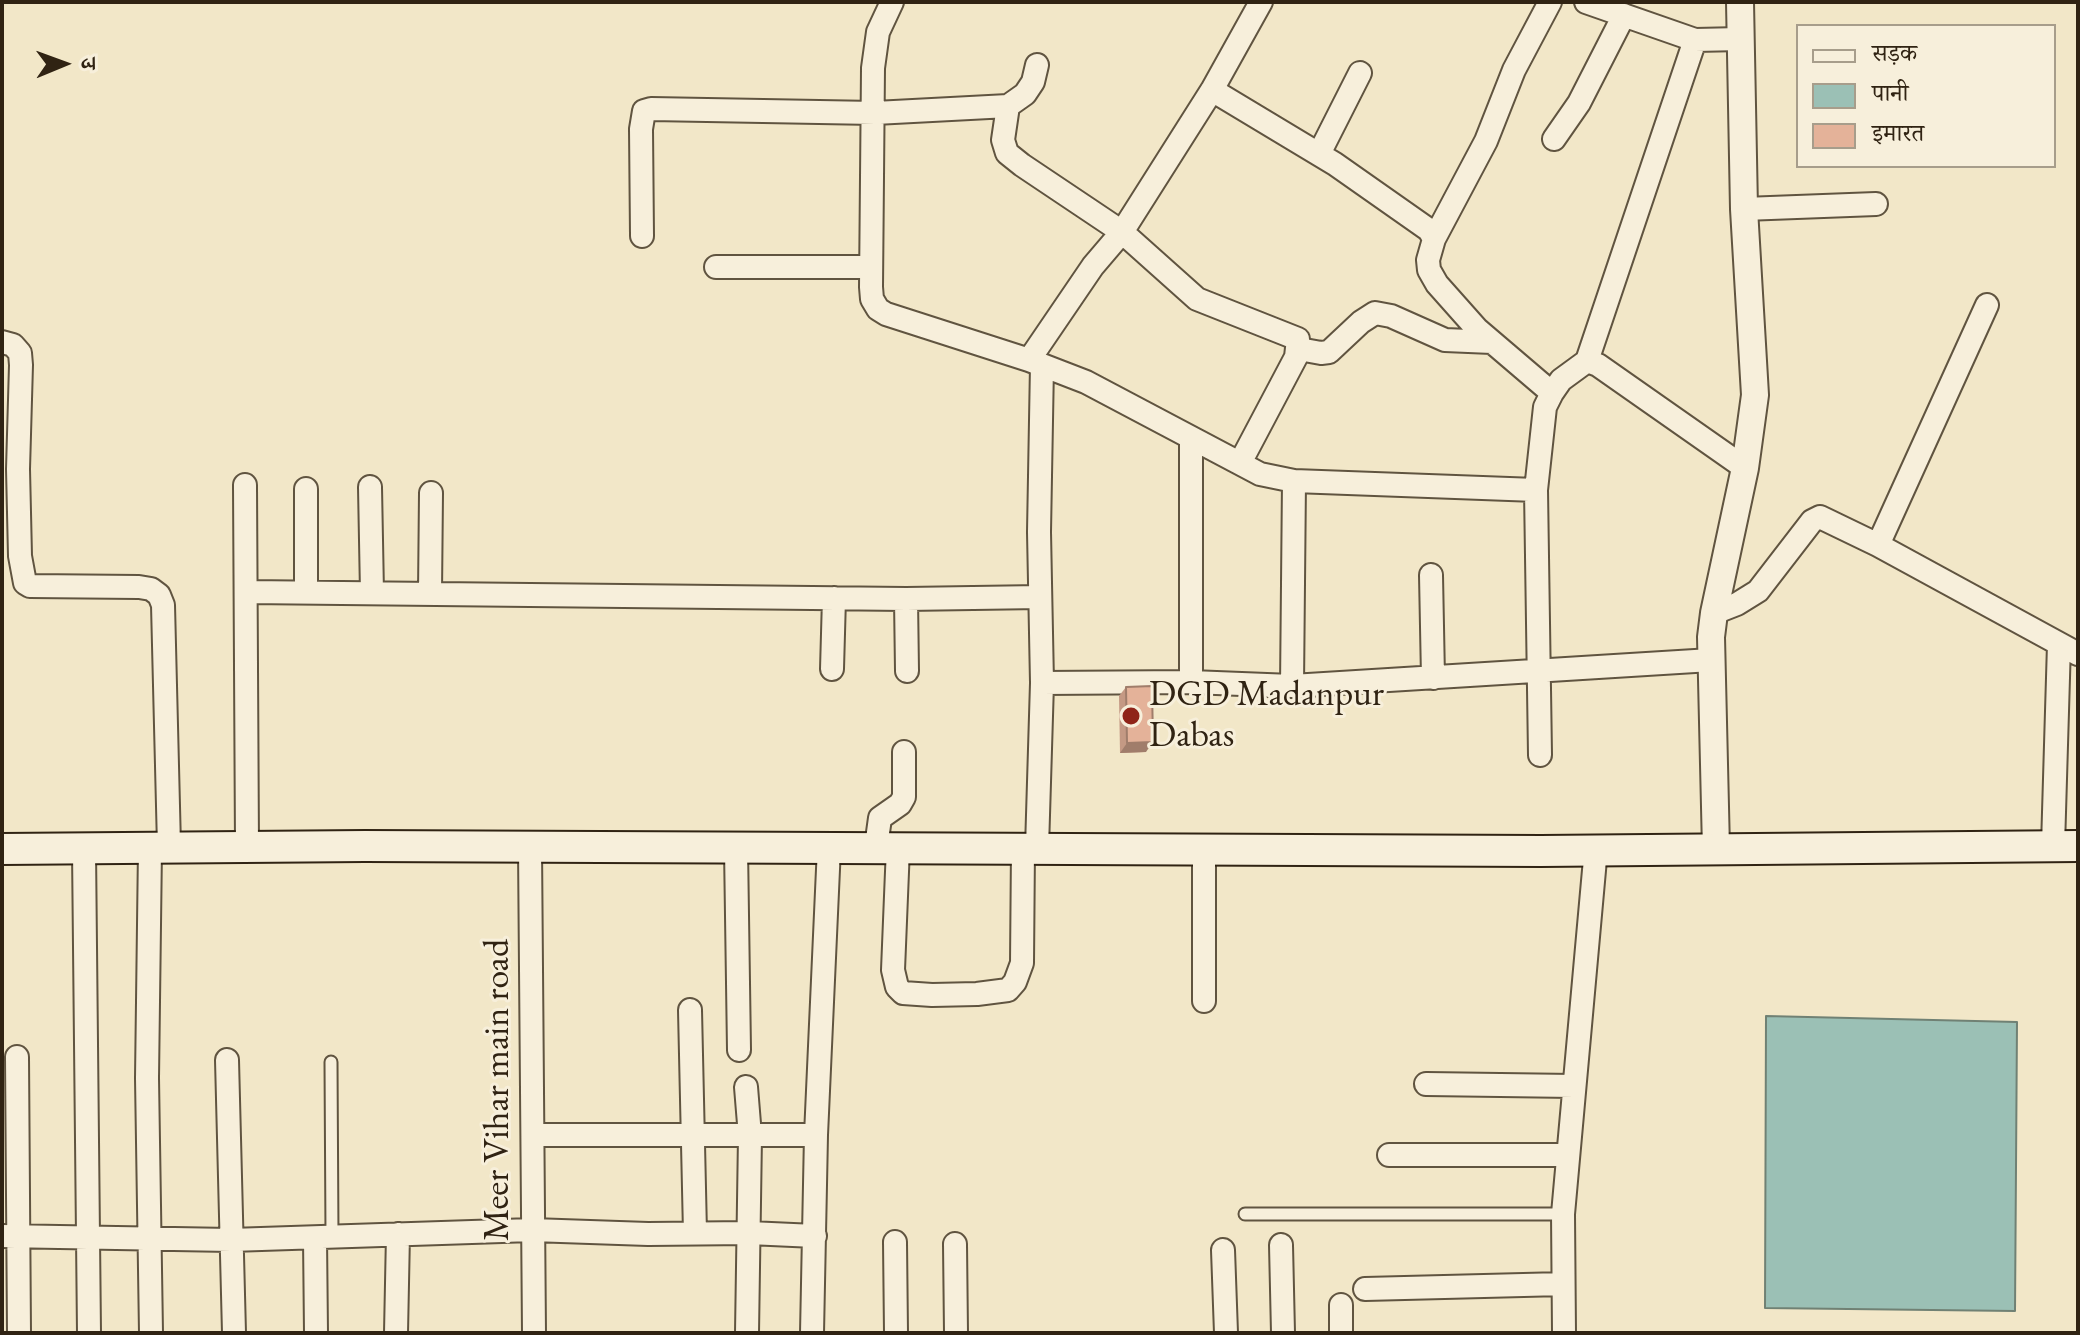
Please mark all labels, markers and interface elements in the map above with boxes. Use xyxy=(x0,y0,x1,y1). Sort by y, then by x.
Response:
north arrow xyxy=(24,24,104,104)
legend xyxy=(1796,24,2056,168)
text: सड़क xyxy=(1872,37,1917,68)
text: उ xyxy=(74,58,103,69)
text: पानी xyxy=(1872,77,1909,108)
text: इमारत xyxy=(1872,117,1924,148)
place label: DGD Madanpur Dabas xyxy=(1149,673,1384,758)
marker: DGD Madanpur Dabas xyxy=(1120,705,1142,727)
street label: Meer Vihar main road xyxy=(476,939,520,1241)

